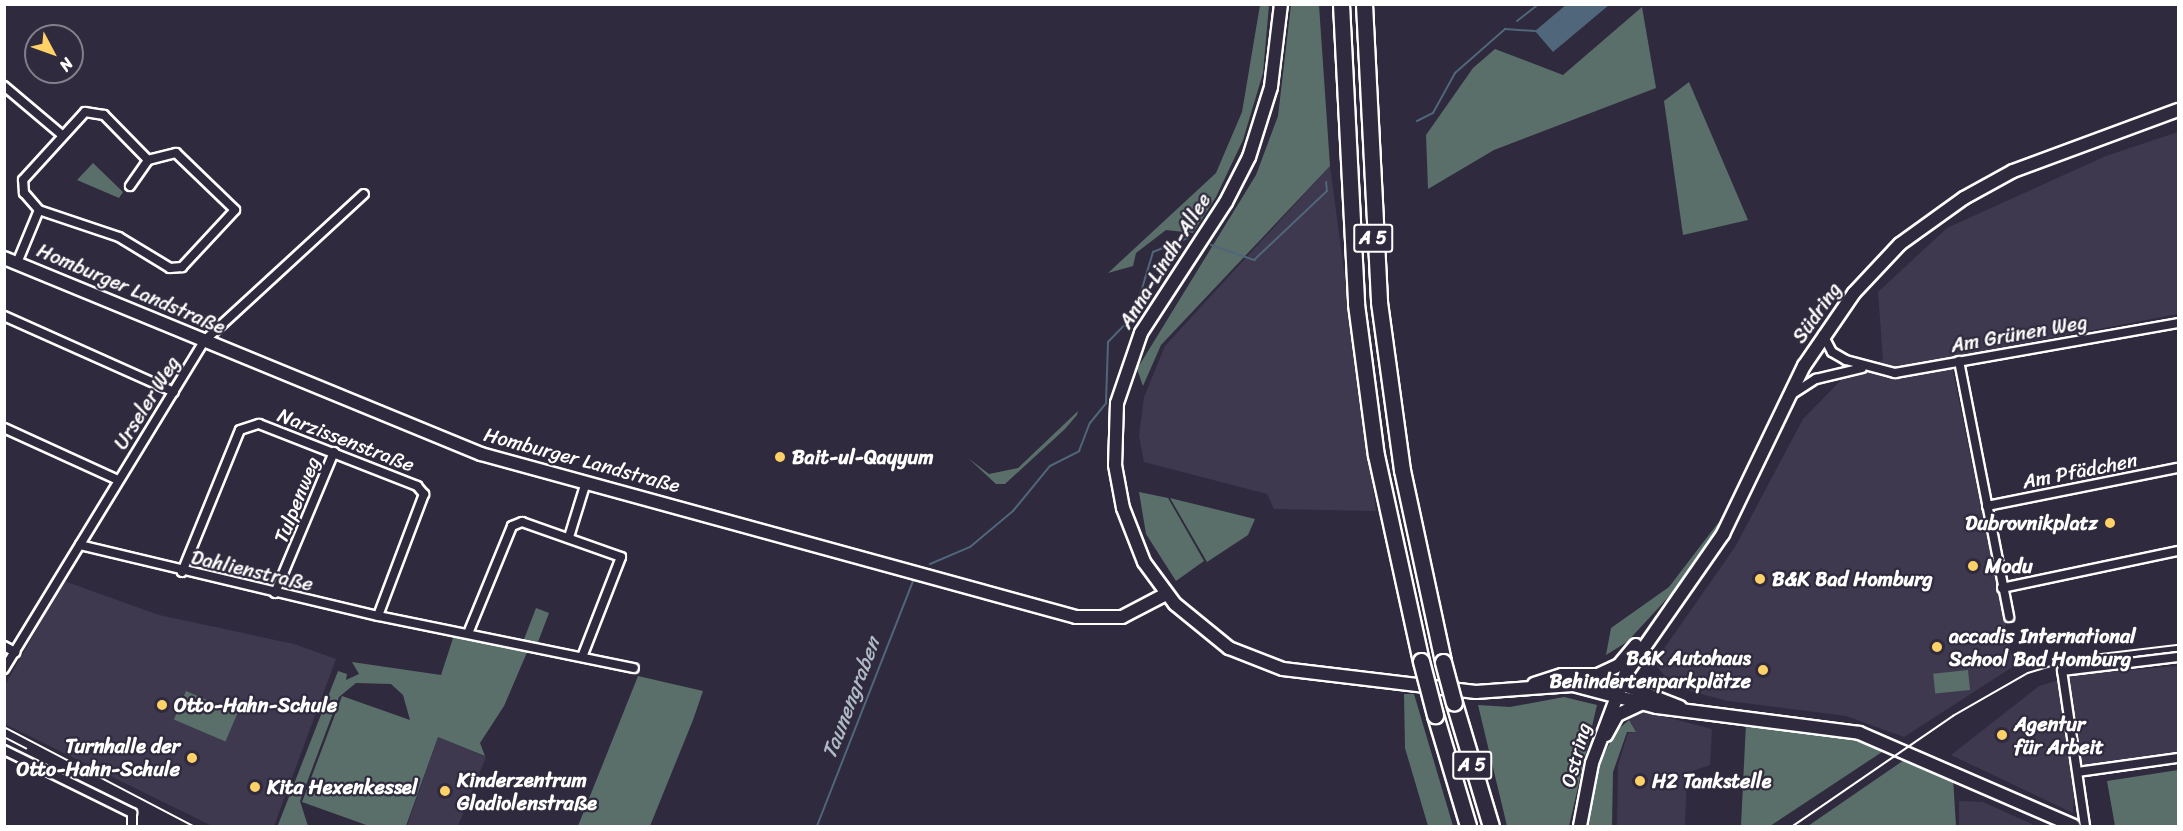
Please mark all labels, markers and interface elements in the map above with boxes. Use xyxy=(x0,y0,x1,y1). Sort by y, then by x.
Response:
north arrow xyxy=(24,24,84,84)
text: N xyxy=(52,51,81,79)
street label: Anna-Lindh-Allee xyxy=(1114,189,1216,333)
road number: A 5 xyxy=(1352,223,1394,253)
street label: Homburger Landstraße xyxy=(34,239,228,339)
street label: Südring xyxy=(1788,278,1846,348)
street label: Am Grünen Weg xyxy=(1949,310,2089,358)
street label: Urseler Weg xyxy=(109,352,185,454)
street label: Narzissenstraße xyxy=(274,403,418,477)
street label: Homburger Landstraße xyxy=(482,422,682,498)
place label: Bait-ul-Qayyum xyxy=(792,445,934,469)
street label: Am Pfädchen xyxy=(2020,448,2140,494)
marker: Bait-ul-Qayyum xyxy=(773,450,787,464)
street label: Tulpenweg xyxy=(269,453,325,547)
place label: Dubrovnikplatz xyxy=(1965,511,2098,535)
marker: Dubrovnikplatz xyxy=(2103,516,2117,530)
street label: Dahlienstraße xyxy=(189,545,315,597)
place label: Modu xyxy=(1985,554,2033,578)
marker: Modu xyxy=(1966,559,1980,573)
place label: B&K Bad Homburg xyxy=(1772,567,1932,591)
marker: B&K Bad Homburg xyxy=(1753,572,1767,586)
place label: accadis International School Bad Homburg xyxy=(1949,624,2137,671)
water label: Taunengraben xyxy=(816,634,886,762)
marker: accadis International School Bad Homburg xyxy=(1930,640,1944,654)
place label: B&K Autohaus Behindertenparkplätze xyxy=(1550,646,1751,693)
marker: B&K Autohaus Behindertenparkplätze xyxy=(1756,663,1770,677)
place label: Otto-Hahn-Schule xyxy=(174,693,337,717)
marker: Otto-Hahn-Schule xyxy=(155,698,169,712)
place label: Agentur für Arbeit xyxy=(2014,712,2103,759)
street label: Ostring xyxy=(1556,720,1596,790)
marker: Agentur für Arbeit xyxy=(1995,728,2009,742)
place label: Turnhalle der Otto-Hahn-Schule xyxy=(17,734,180,781)
road number: A 5 xyxy=(1451,750,1493,780)
marker: Turnhalle der Otto-Hahn-Schule xyxy=(185,751,199,765)
place label: Kinderzentrum Gladiolenstraße xyxy=(457,768,597,815)
place label: H2 Tankstelle xyxy=(1652,769,1772,793)
marker: H2 Tankstelle xyxy=(1633,774,1647,788)
place label: Kita Hexenkessel xyxy=(267,775,419,799)
marker: Kita Hexenkessel xyxy=(248,780,262,794)
marker: Kinderzentrum Gladiolenstraße xyxy=(438,784,452,798)

